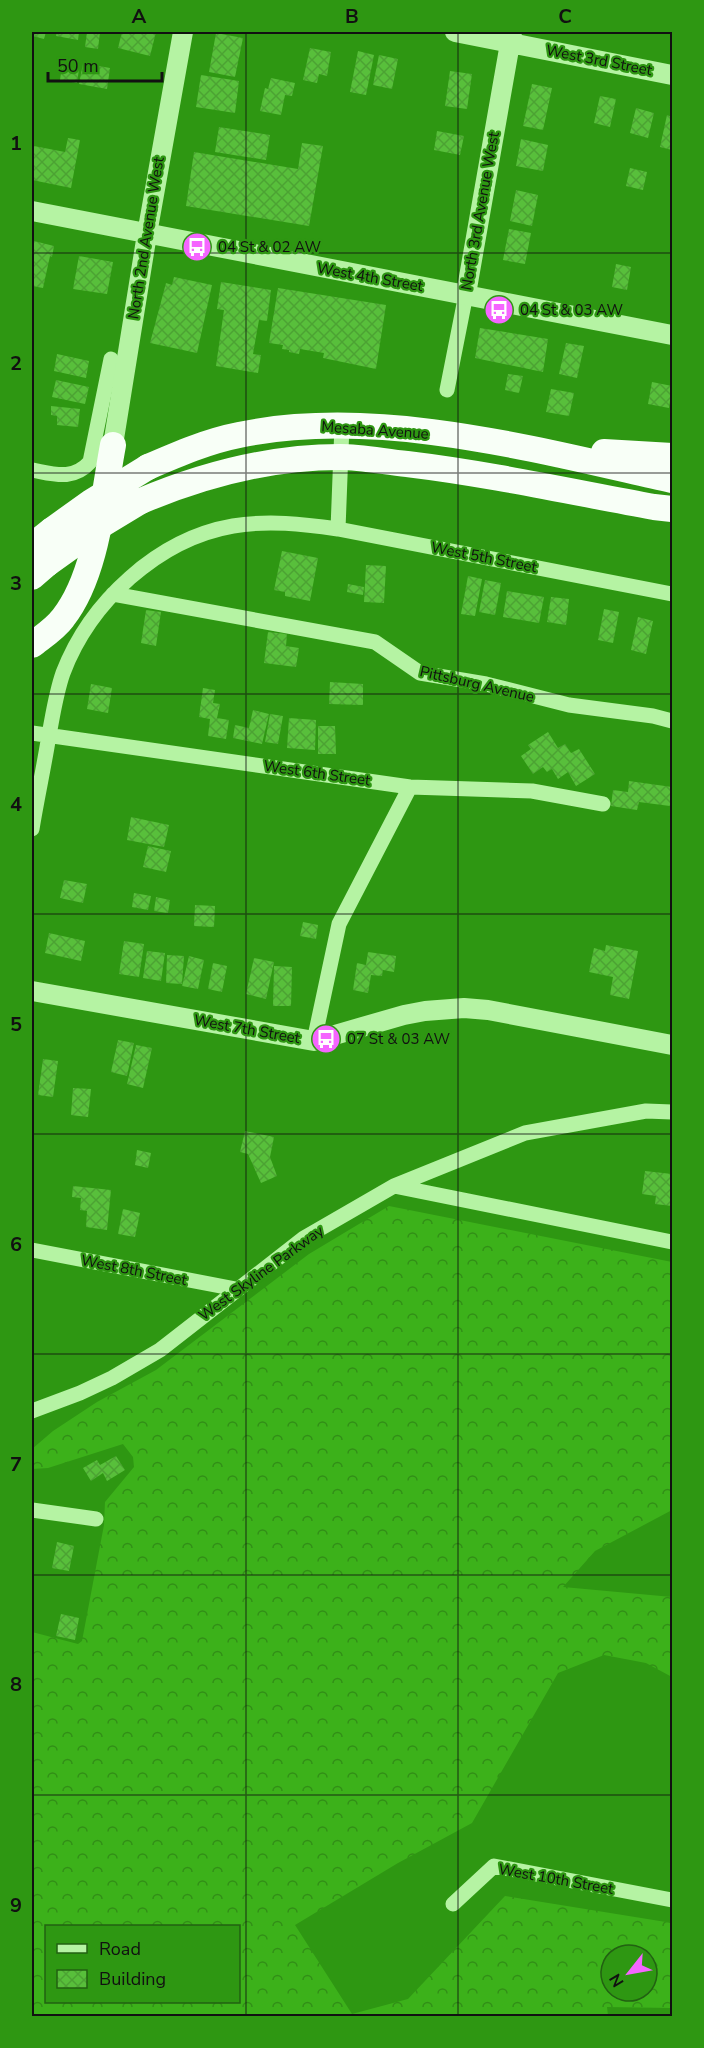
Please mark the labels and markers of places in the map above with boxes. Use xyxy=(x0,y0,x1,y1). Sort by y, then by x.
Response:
bus stop icon: 04 St & 02 AW xyxy=(181,231,213,263)
place label: 04 St & 02 AW xyxy=(218,237,321,257)
bus stop icon: 04 St & 03 AW xyxy=(483,294,515,326)
place label: 04 St & 03 AW xyxy=(520,300,623,320)
bus stop icon: 07 St & 03 AW xyxy=(310,1023,342,1055)
place label: 07 St & 03 AW xyxy=(347,1029,450,1049)

